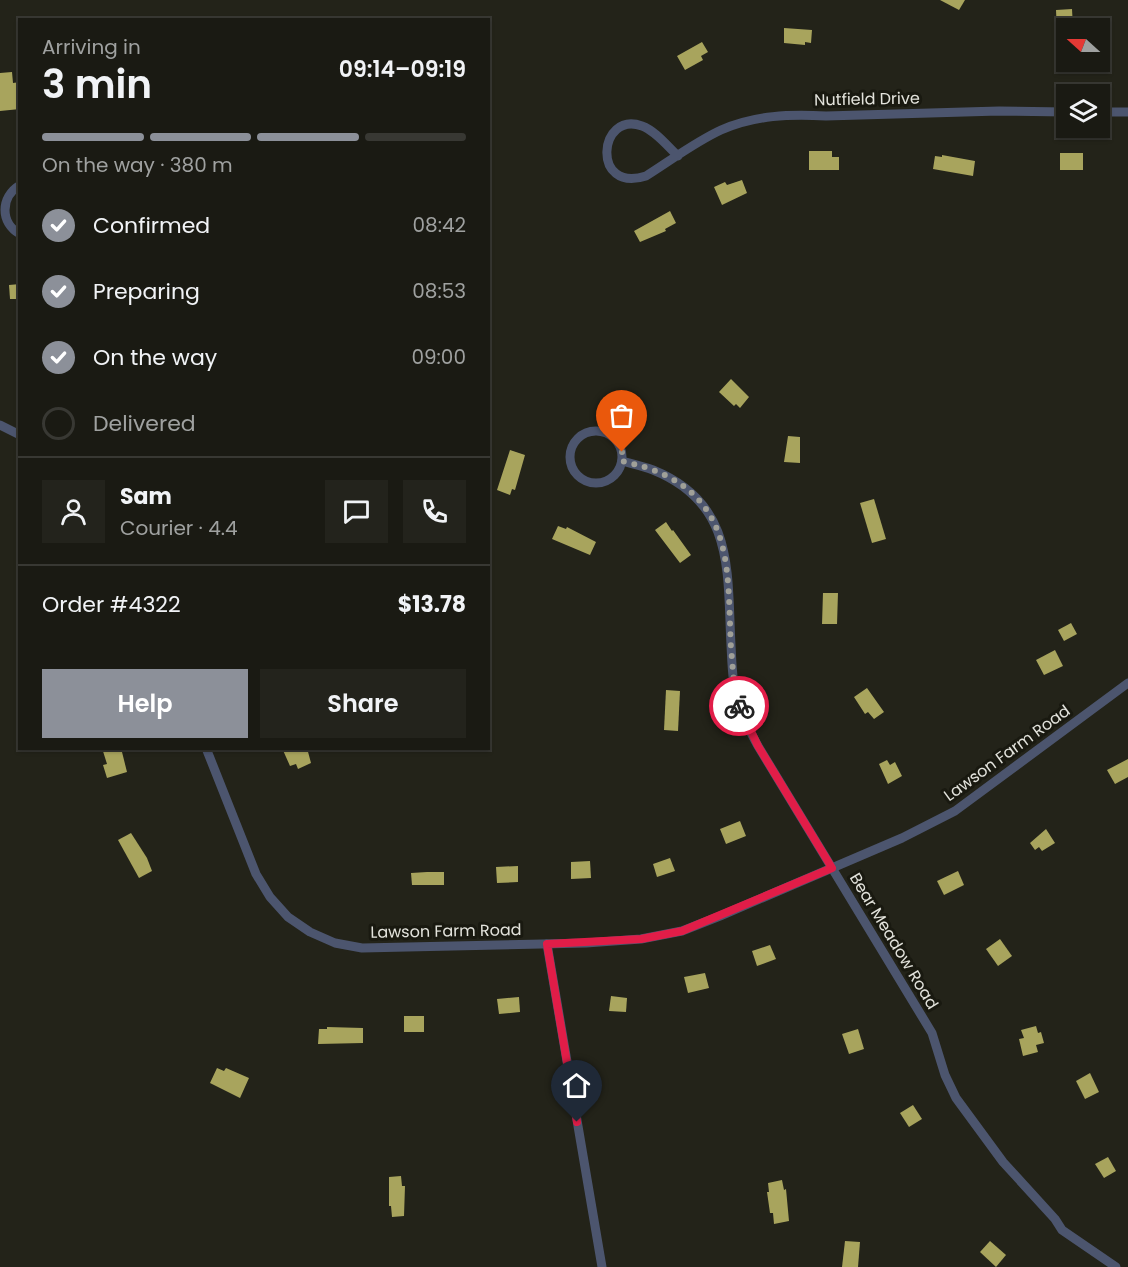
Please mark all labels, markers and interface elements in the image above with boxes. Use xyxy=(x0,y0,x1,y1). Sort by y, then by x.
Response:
north arrow xyxy=(1056,18,1110,72)
map controls xyxy=(1056,18,1110,138)
text: Arriving in xyxy=(42,33,141,61)
text: 09:14–09:19 xyxy=(339,54,466,85)
text: 3 min xyxy=(42,57,152,112)
button: layers xyxy=(1056,84,1110,138)
street label: Nutfield Drive xyxy=(814,87,920,111)
text: On the way · 380 m xyxy=(42,151,233,179)
icon: check xyxy=(42,209,75,242)
text: Confirmed xyxy=(93,210,210,241)
text: 08:42 xyxy=(412,211,466,239)
icon: check xyxy=(42,275,75,308)
text: Preparing xyxy=(93,276,200,307)
text: 08:53 xyxy=(412,277,466,305)
icon: check xyxy=(42,341,75,374)
text: On the way xyxy=(93,342,217,373)
text: 09:00 xyxy=(411,343,466,371)
pin xyxy=(596,390,647,452)
icon: bag xyxy=(605,399,638,432)
text: Delivered xyxy=(93,408,196,439)
button: person xyxy=(42,480,105,543)
button: chat xyxy=(325,480,388,543)
button: phone xyxy=(403,480,466,543)
text: Sam xyxy=(120,481,172,512)
text: Courier · 4.4 xyxy=(120,514,238,542)
text: Order #4322 xyxy=(42,589,181,620)
text: $13.78 xyxy=(398,589,466,620)
button: Help xyxy=(42,669,248,738)
button: Share xyxy=(260,669,466,738)
courier xyxy=(709,676,769,736)
icon: bike xyxy=(723,690,756,723)
street label: Lawson Farm Road xyxy=(939,699,1075,807)
street label: Bear Meadow Road xyxy=(844,868,944,1014)
street label: Lawson Farm Road xyxy=(370,918,522,944)
pin xyxy=(551,1060,602,1122)
icon: home xyxy=(560,1069,593,1102)

